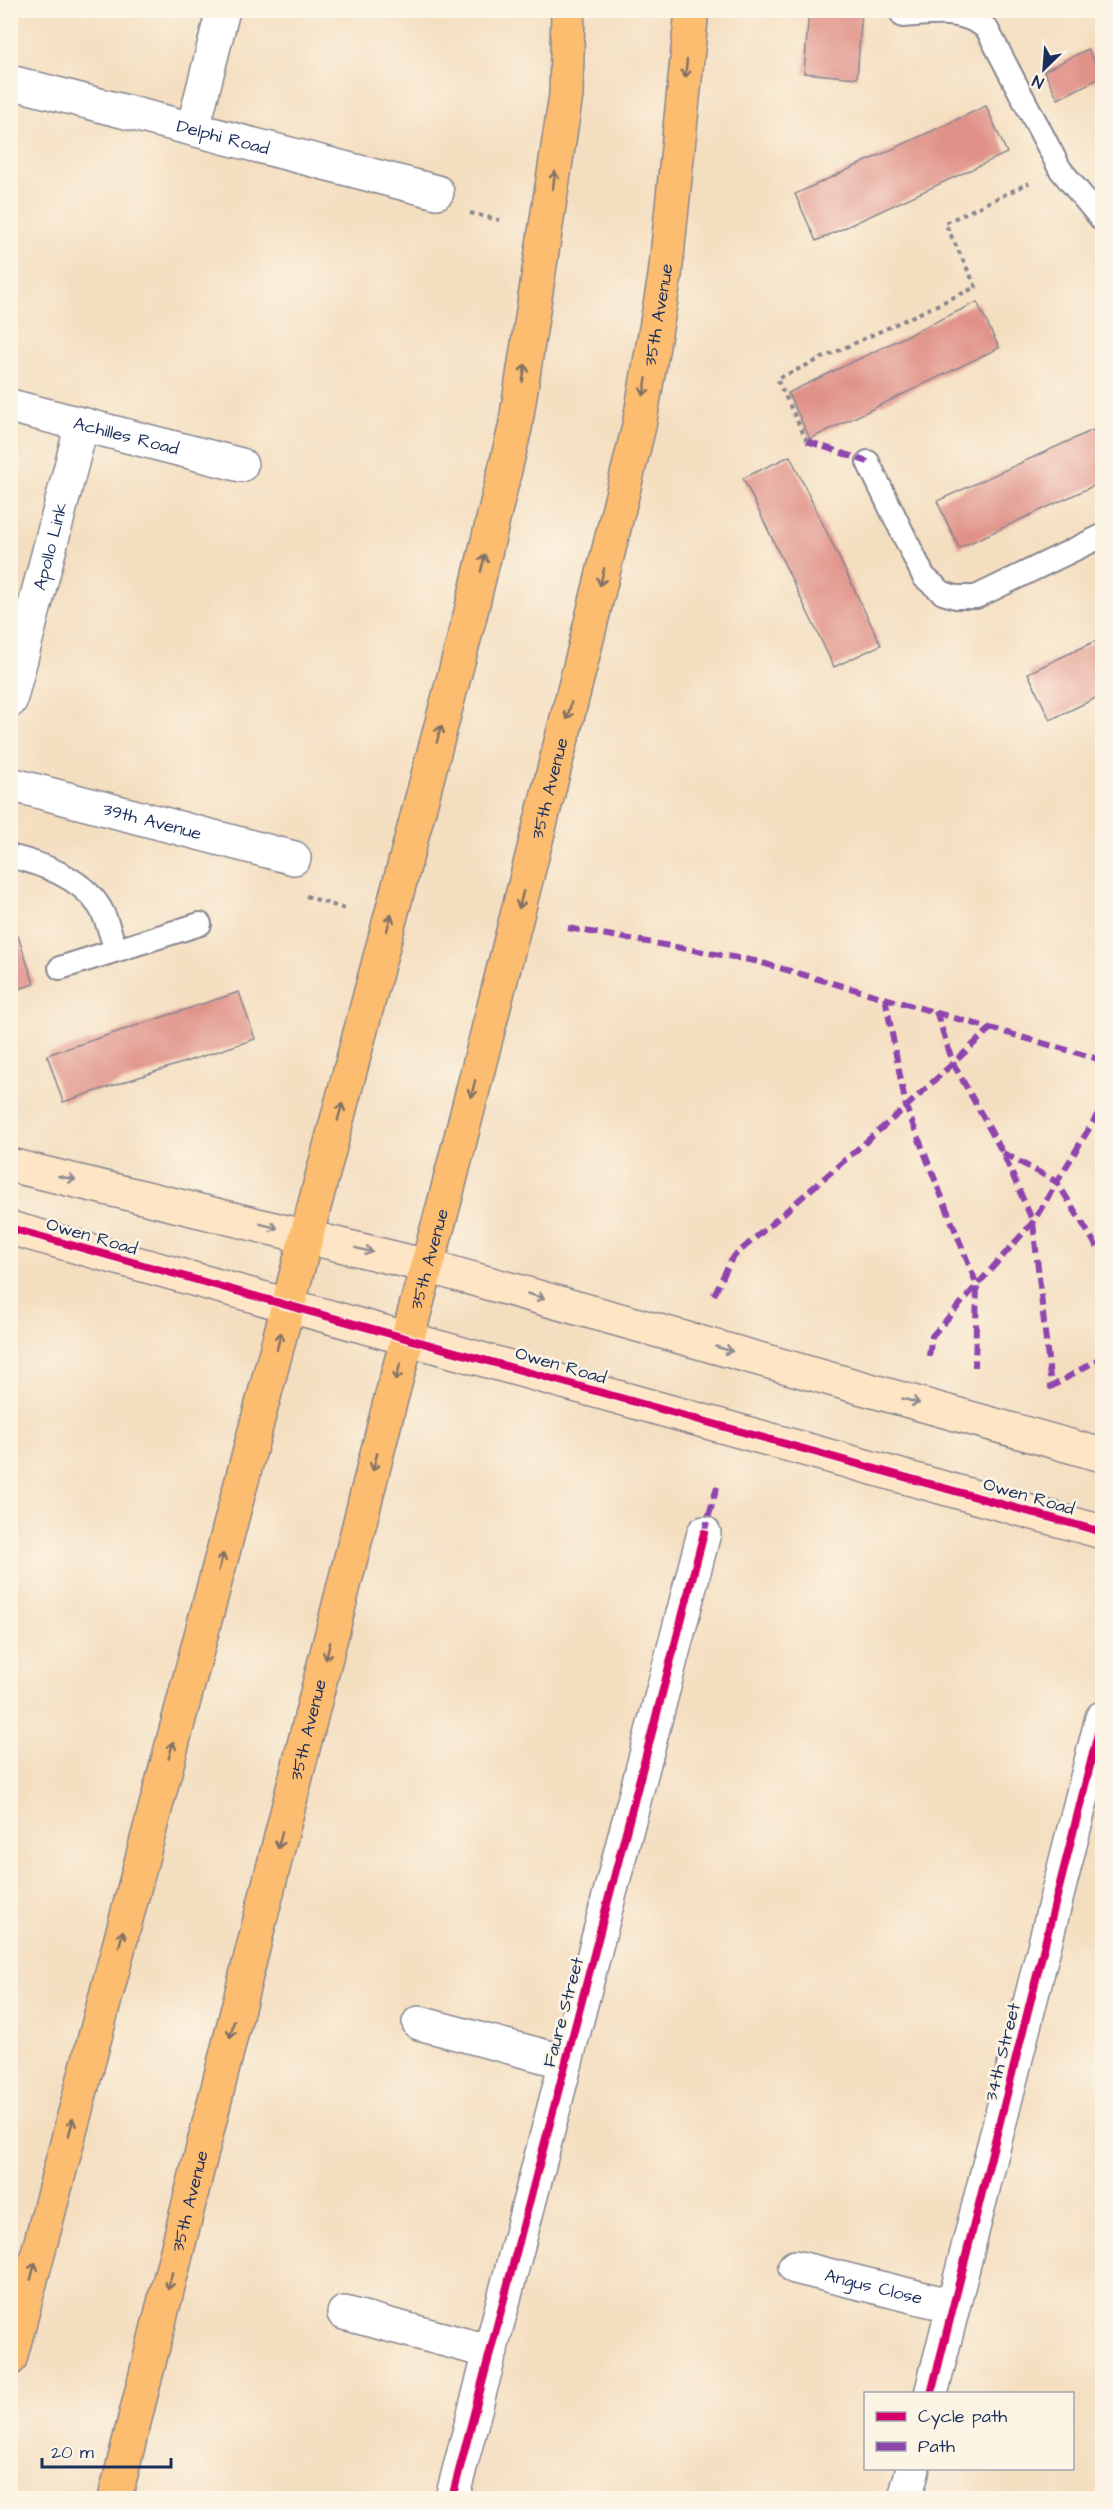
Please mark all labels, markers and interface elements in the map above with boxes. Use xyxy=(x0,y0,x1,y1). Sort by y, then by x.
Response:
north arrow xyxy=(1014,39,1074,99)
one-way arrow xyxy=(680,58,691,78)
text: N xyxy=(1029,70,1047,94)
street label: Delphi Road xyxy=(174,113,272,161)
one-way arrow xyxy=(548,171,559,191)
street label: 35th Avenue xyxy=(638,262,679,368)
one-way arrow xyxy=(519,364,530,383)
one-way arrow xyxy=(640,377,651,396)
street label: Achilles Road xyxy=(71,411,181,462)
street label: Apollo Link xyxy=(27,500,74,593)
one-way arrow xyxy=(477,554,489,573)
one-way arrow xyxy=(596,567,608,586)
one-way arrow xyxy=(563,701,574,720)
one-way arrow xyxy=(434,725,445,744)
street label: 35th Avenue xyxy=(525,735,575,842)
street label: 39th Avenue xyxy=(100,797,205,846)
one-way arrow xyxy=(515,890,526,909)
one-way arrow xyxy=(384,914,396,933)
one-way arrow xyxy=(467,1080,479,1099)
one-way arrow xyxy=(335,1102,346,1121)
one-way arrow xyxy=(57,1173,77,1184)
street label: 35th Avenue xyxy=(404,1206,455,1313)
street label: Owen Road xyxy=(43,1212,140,1261)
one-way arrow xyxy=(259,1221,278,1233)
one-way arrow xyxy=(355,1245,374,1257)
one-way arrow xyxy=(526,1291,545,1302)
one-way arrow xyxy=(274,1332,286,1351)
street label: Owen Road xyxy=(512,1341,609,1390)
one-way arrow xyxy=(714,1343,733,1355)
one-way arrow xyxy=(392,1362,404,1381)
one-way arrow xyxy=(902,1396,921,1408)
one-way arrow xyxy=(369,1453,381,1472)
street label: Owen Road xyxy=(980,1472,1077,1521)
one-way arrow xyxy=(216,1553,227,1572)
one-way arrow xyxy=(321,1642,333,1661)
street label: 35th Avenue xyxy=(283,1676,333,1783)
one-way arrow xyxy=(166,1741,177,1760)
one-way arrow xyxy=(273,1831,285,1850)
one-way arrow xyxy=(116,1930,127,1949)
street label: Faure Street xyxy=(537,1954,590,2070)
street label: 34th Street xyxy=(978,2000,1027,2104)
one-way arrow xyxy=(225,2020,237,2039)
one-way arrow xyxy=(65,2118,77,2137)
street label: 35th Avenue xyxy=(165,2148,215,2255)
one-way arrow xyxy=(28,2261,39,2280)
street label: Angus Close xyxy=(822,2263,925,2311)
one-way arrow xyxy=(164,2271,176,2290)
legend xyxy=(864,2392,1074,2470)
text: Cycle path xyxy=(918,2404,1007,2430)
scale bar xyxy=(42,2431,171,2469)
text: Path xyxy=(918,2434,955,2459)
text: 20 m xyxy=(51,2440,94,2465)

